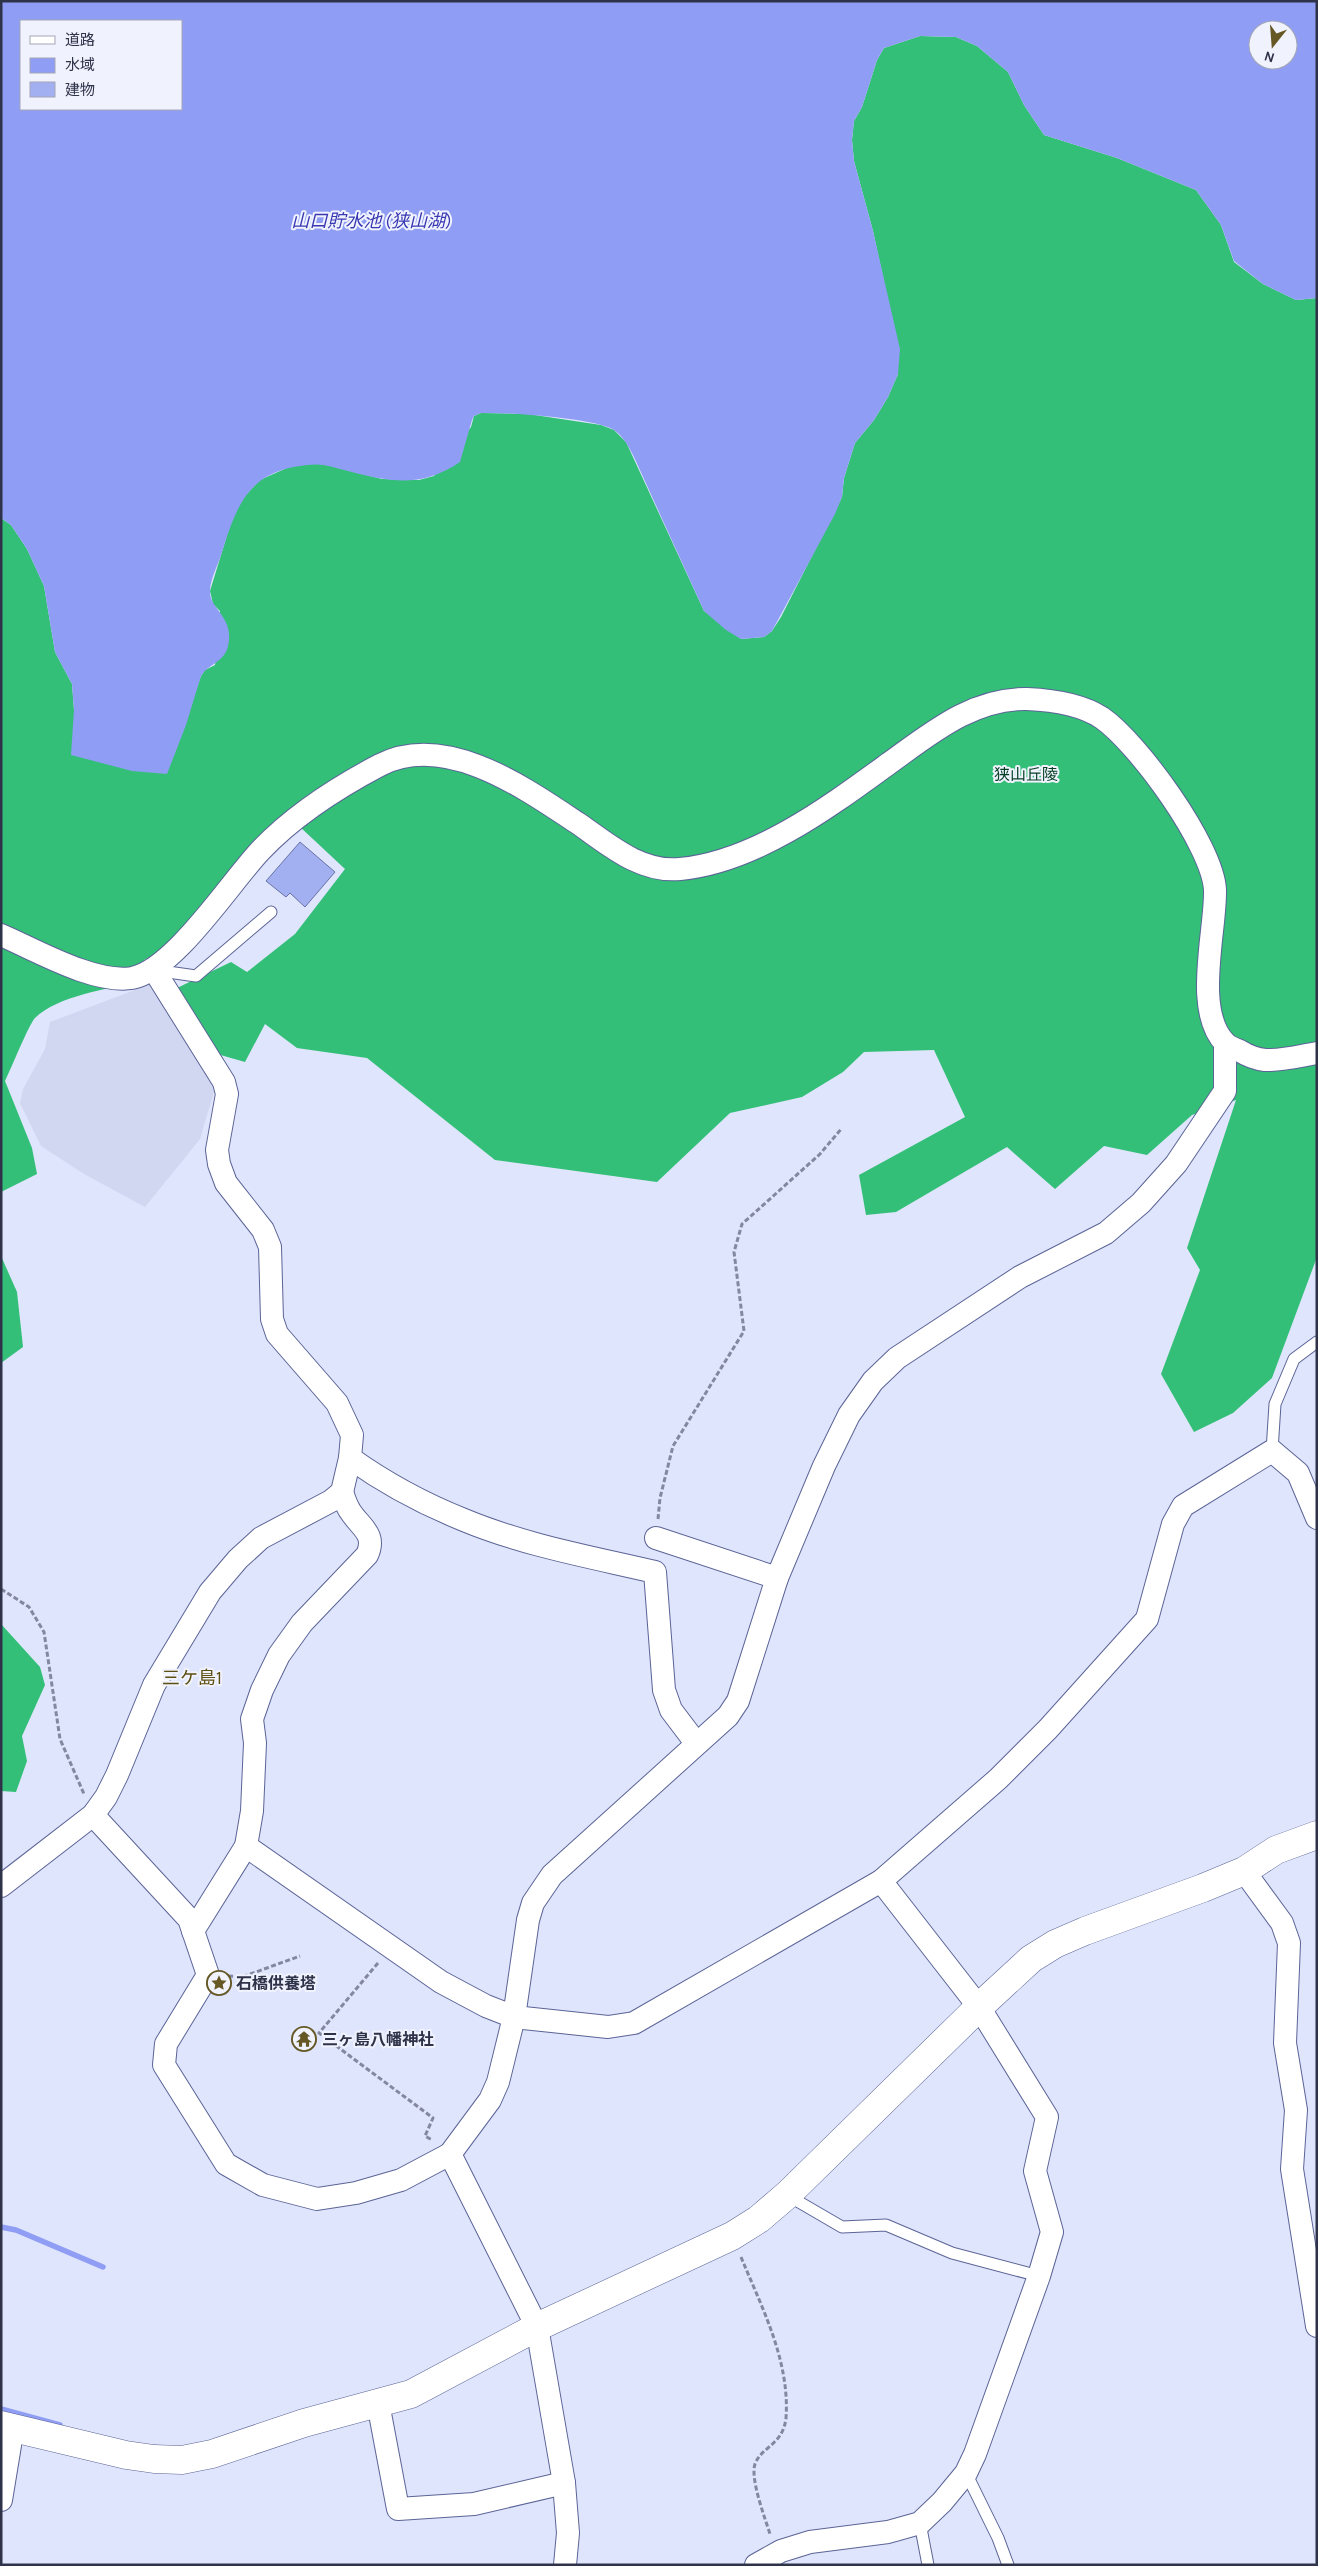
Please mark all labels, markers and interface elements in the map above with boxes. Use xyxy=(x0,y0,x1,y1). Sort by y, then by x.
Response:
legend xyxy=(20,20,182,110)
north arrow xyxy=(1248,20,1298,70)
text: 道路 xyxy=(65,31,95,49)
text: N xyxy=(1262,47,1277,67)
text: 水域 xyxy=(65,56,95,74)
text: 建物 xyxy=(65,81,95,99)
water label: 山口貯水池 (狭山湖) xyxy=(291,210,451,232)
park label: 狭山丘陵 xyxy=(994,765,1058,784)
district label: 三ケ島1 xyxy=(162,1667,222,1689)
place icon: 石橋供養塔 xyxy=(206,1970,232,1996)
place label: 石橋供養塔 xyxy=(236,1974,316,1993)
temple icon: 三ヶ島八幡神社 xyxy=(291,2026,317,2052)
place label: 三ヶ島八幡神社 xyxy=(322,2030,434,2049)

